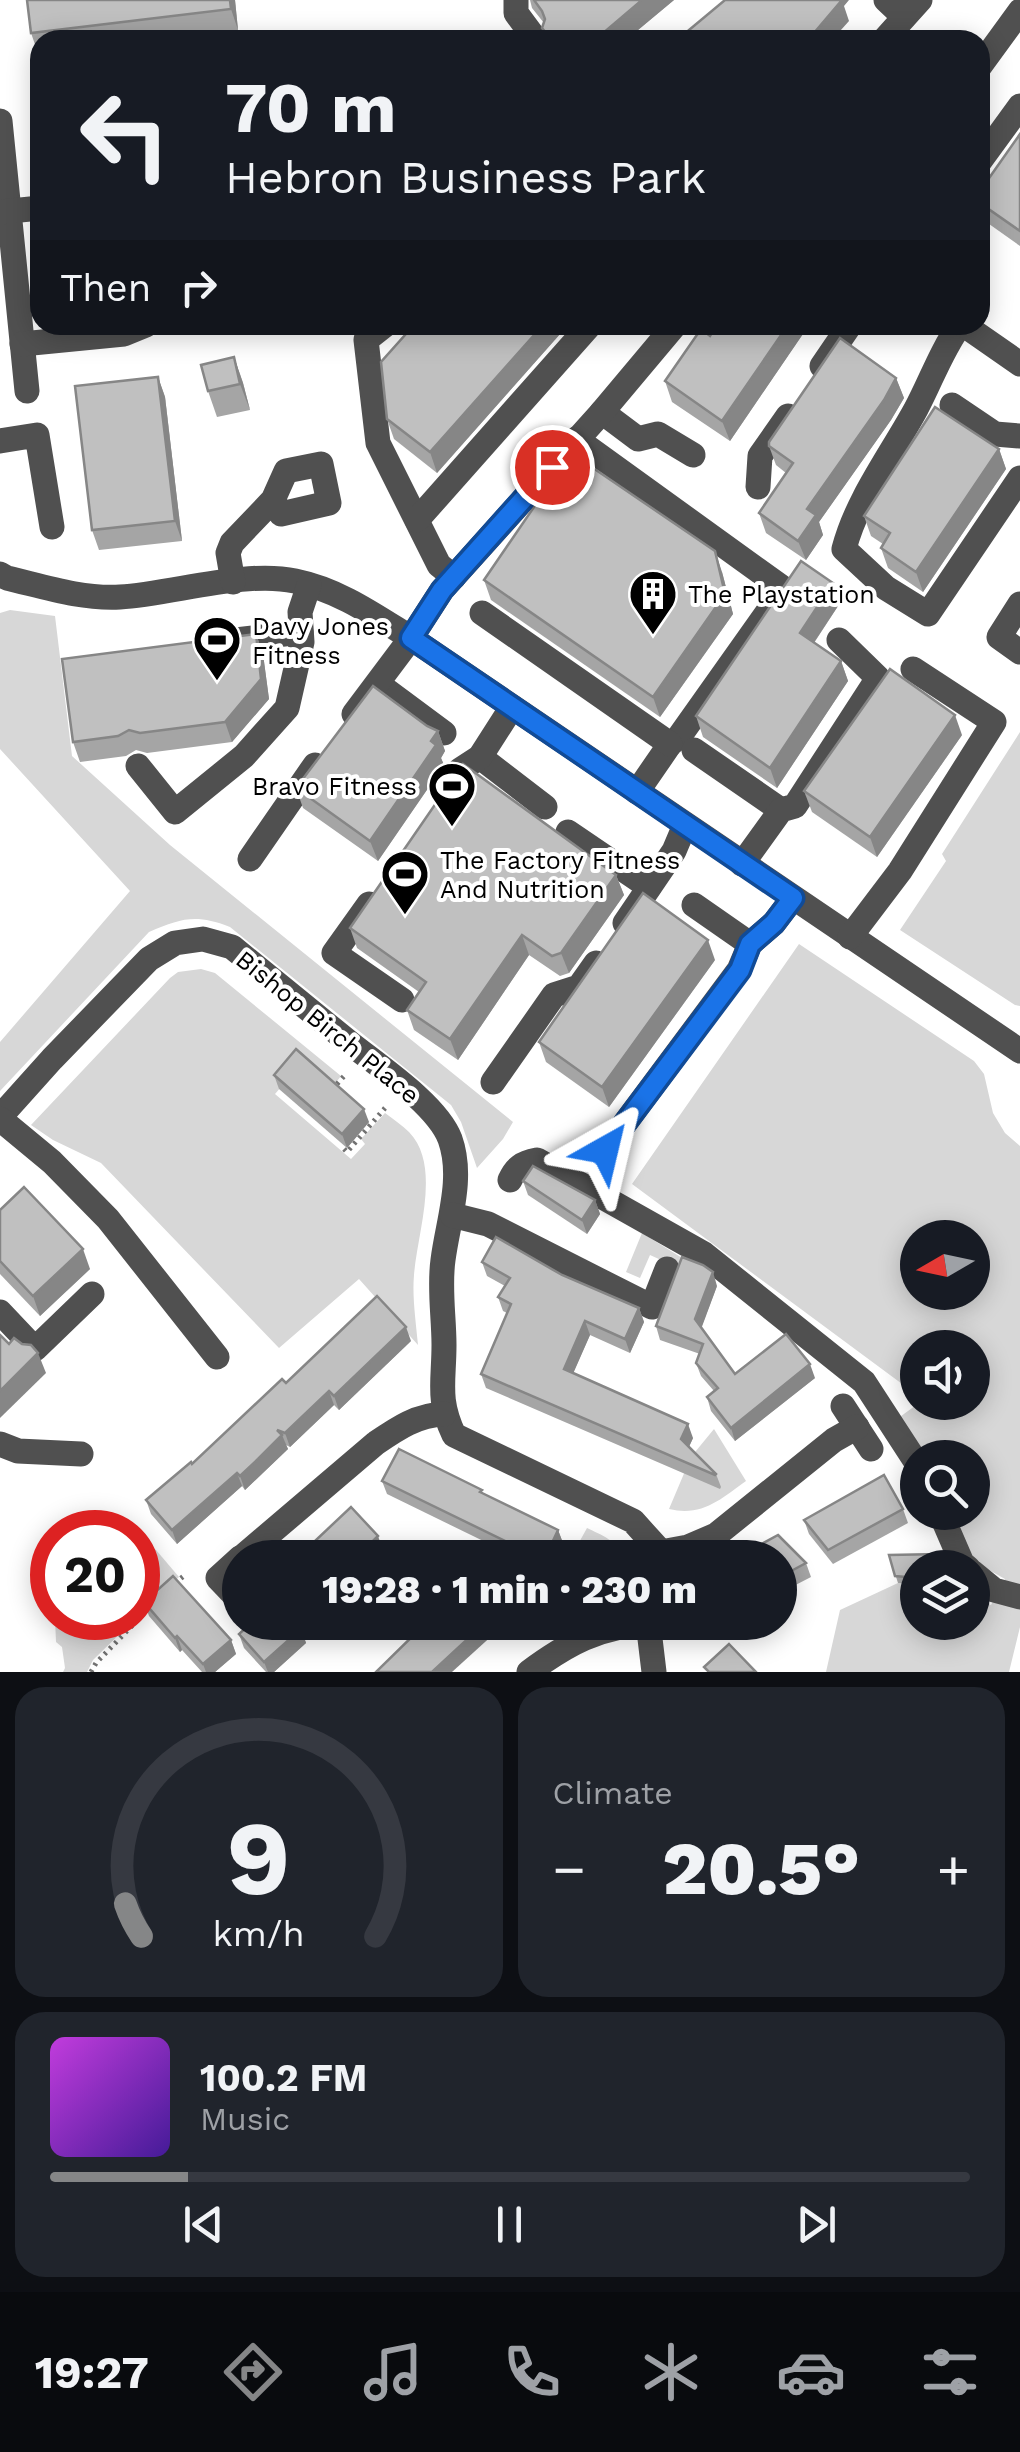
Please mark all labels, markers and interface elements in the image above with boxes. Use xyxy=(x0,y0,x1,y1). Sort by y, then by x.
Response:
text: 70 m xyxy=(225,67,397,149)
icon: left xyxy=(60,70,190,200)
text: Hebron Business Park xyxy=(225,151,706,204)
icon: right xyxy=(171,260,226,315)
text: Then xyxy=(60,266,151,310)
pin xyxy=(510,425,595,510)
icon: arrive xyxy=(525,440,580,495)
building icon: The Playstation xyxy=(627,568,679,636)
place label: The Playstation xyxy=(688,580,875,609)
place label: Davy Jones Fitness xyxy=(252,612,389,670)
sports icon: Davy Jones Fitness xyxy=(191,614,243,682)
sports icon: Bravo Fitness xyxy=(426,760,478,828)
place label: Bravo Fitness xyxy=(252,772,417,801)
place label: The Factory Fitness And Nutrition xyxy=(440,846,680,904)
sports icon: The Factory Fitness And Nutrition xyxy=(379,848,431,916)
street label: Bishop Birch Place xyxy=(230,945,425,1110)
position arrow xyxy=(553,1098,657,1202)
north arrow xyxy=(900,1220,990,1310)
map controls xyxy=(900,1220,990,1640)
button: sound xyxy=(900,1330,990,1420)
button: search xyxy=(900,1440,990,1530)
speed limit sign: 20 xyxy=(30,1510,160,1640)
button: layers xyxy=(900,1550,990,1640)
text: 19:28 · 1 min · 230 m xyxy=(322,1568,697,1612)
text: Climate xyxy=(553,1774,673,1812)
text: 9 xyxy=(227,1797,291,1919)
text: 20.5° xyxy=(662,1824,860,1912)
text: − xyxy=(553,1837,586,1901)
text: + xyxy=(937,1837,970,1901)
text: km/h xyxy=(213,1913,305,1955)
text: 100.2 FM xyxy=(200,2056,367,2100)
text: Music xyxy=(200,2100,290,2138)
icon: previous xyxy=(176,2197,231,2252)
icon: pause xyxy=(482,2197,537,2252)
icon: next xyxy=(789,2197,844,2252)
icon: directions xyxy=(218,2337,288,2407)
icon: music xyxy=(358,2337,428,2407)
icon: phone xyxy=(497,2337,567,2407)
icon: climate xyxy=(636,2337,706,2407)
icon: car xyxy=(776,2337,846,2407)
icon: filters xyxy=(915,2337,985,2407)
text: 19:27 xyxy=(35,2346,149,2399)

